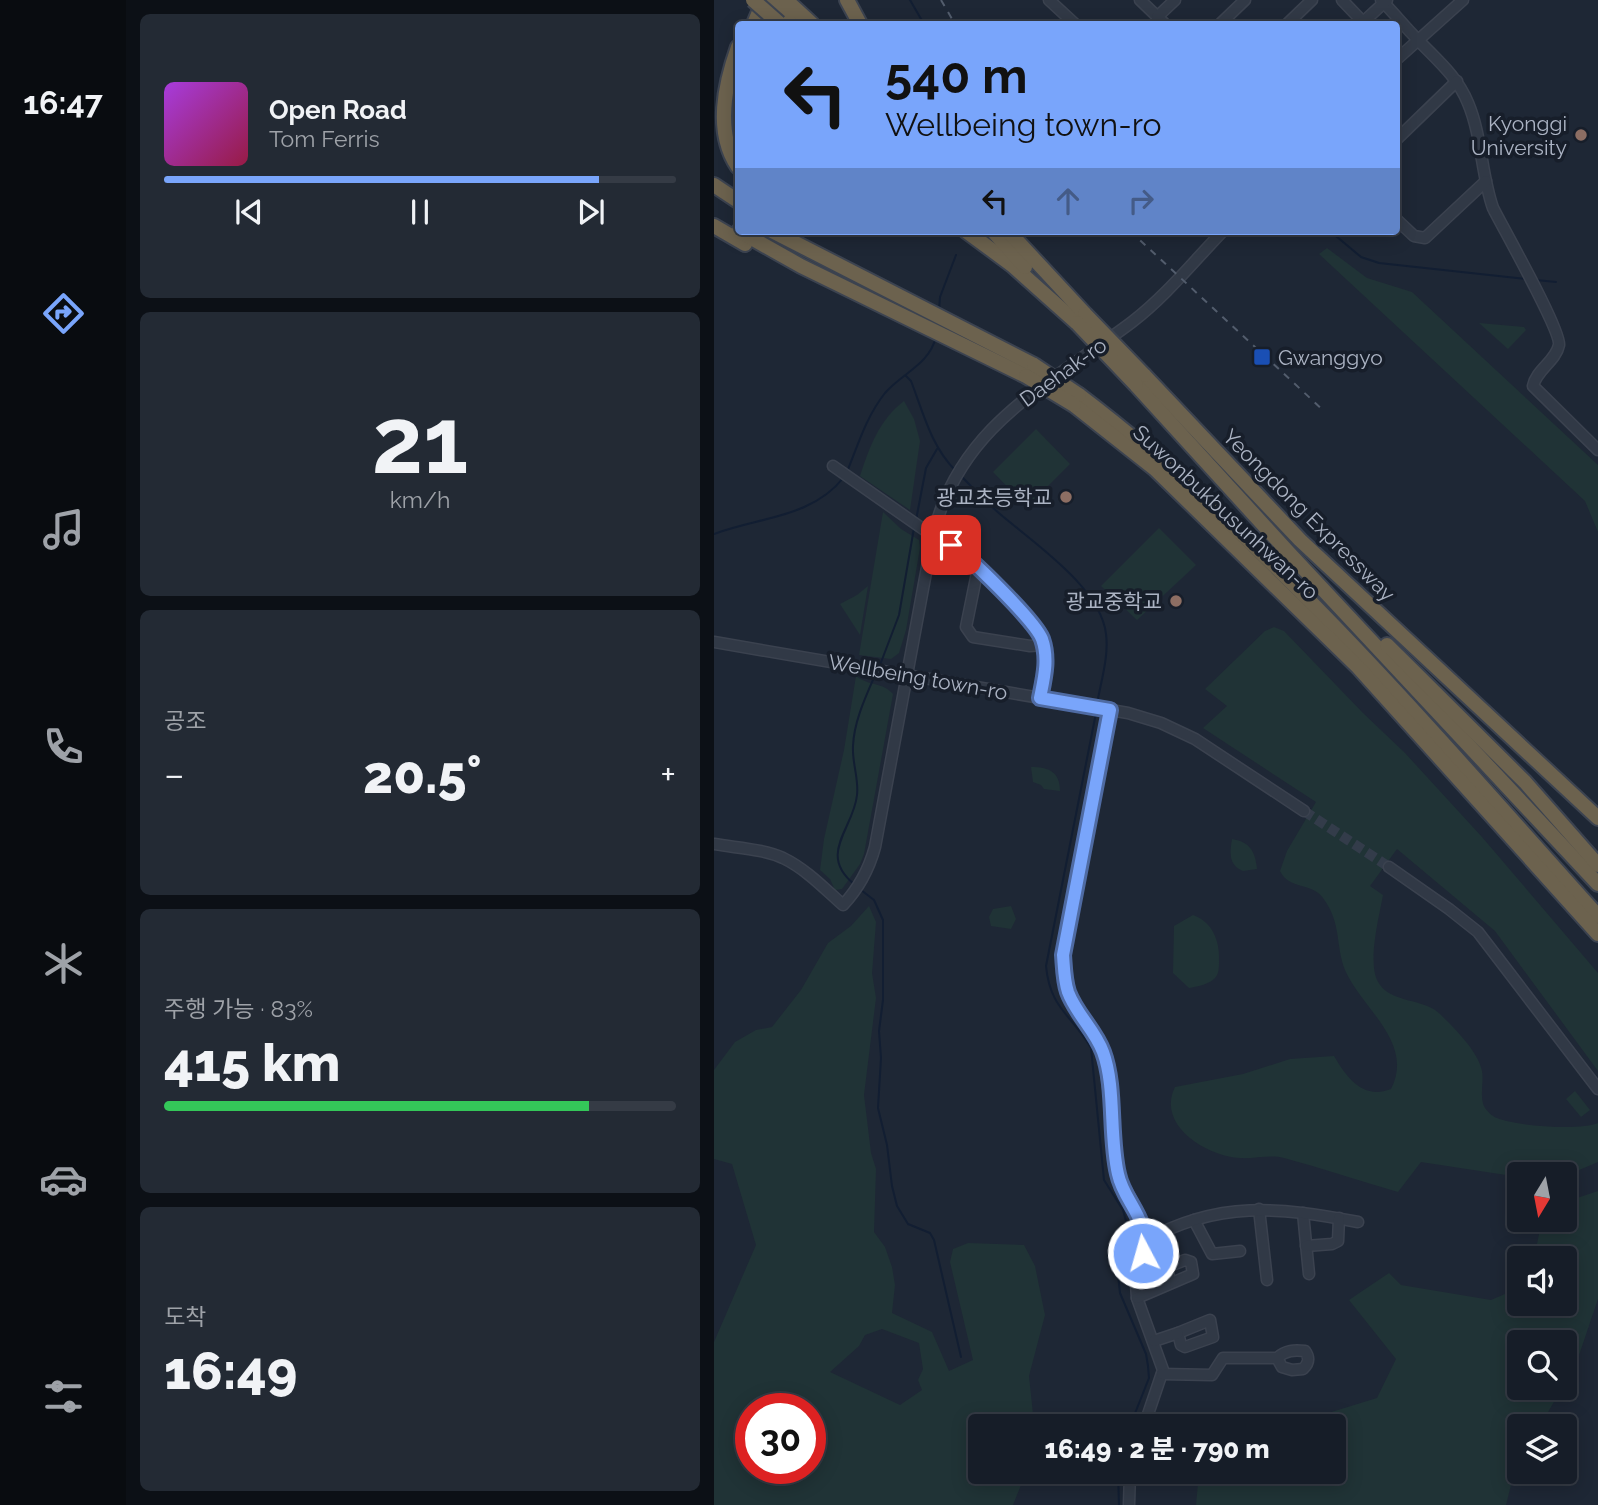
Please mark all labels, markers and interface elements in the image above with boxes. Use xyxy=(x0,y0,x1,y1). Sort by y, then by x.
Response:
text: 540 m xyxy=(885,47,1028,104)
icon: left xyxy=(770,49,861,140)
text: 16:47 xyxy=(23,84,103,121)
text: Open Road xyxy=(269,95,407,125)
text: Wellbeing town-ro xyxy=(885,106,1161,143)
place label: Kyonggi University xyxy=(1471,111,1567,160)
text: Tom Ferris xyxy=(269,125,380,152)
marker: Kyonggi University xyxy=(1573,127,1589,143)
icon: left xyxy=(976,182,1014,220)
icon: ahead xyxy=(1049,182,1087,220)
icon: right xyxy=(1122,182,1160,220)
icon: previous xyxy=(230,193,268,231)
icon: pause xyxy=(401,193,439,231)
icon: next xyxy=(572,193,610,231)
icon: directions xyxy=(39,289,88,338)
street label: Daehak-ro xyxy=(1015,332,1111,412)
place label: Gwanggyo xyxy=(1278,345,1383,370)
marker: Gwanggyo xyxy=(1252,347,1272,367)
text: 21 xyxy=(372,387,468,494)
street label: Suwonbukbusunhwan-ro xyxy=(1128,420,1324,604)
street label: Yeongdong Expressway xyxy=(1218,424,1400,606)
place label: 광교초등학교 xyxy=(936,485,1052,510)
text: km/h xyxy=(390,486,450,513)
marker: 광교초등학교 xyxy=(1058,489,1074,505)
icon: music xyxy=(39,505,88,554)
pin xyxy=(921,515,981,575)
icon: arrive xyxy=(932,526,970,564)
place label: 광교중학교 xyxy=(1065,589,1162,614)
marker: 광교중학교 xyxy=(1168,593,1184,609)
street label: Wellbeing town-ro xyxy=(826,649,1010,705)
text: 공조 xyxy=(164,707,206,734)
icon: phone xyxy=(39,722,88,771)
text: 20.5° xyxy=(363,744,482,805)
text: − xyxy=(164,752,184,797)
text: + xyxy=(660,752,676,797)
icon: climate xyxy=(39,939,88,988)
text: 주행 가능 · 83% xyxy=(164,995,313,1022)
text: 415 km xyxy=(164,1032,340,1093)
icon: car xyxy=(39,1155,88,1204)
north arrow xyxy=(1507,1162,1577,1232)
map controls xyxy=(1507,1162,1577,1484)
position arrow xyxy=(1106,1216,1180,1290)
button: sound xyxy=(1507,1246,1577,1316)
text: 도착 xyxy=(164,1303,206,1330)
button: search xyxy=(1507,1330,1577,1400)
text: 16:49 xyxy=(164,1340,297,1401)
icon: filters xyxy=(39,1372,88,1421)
speed limit sign: 30 xyxy=(735,1393,826,1484)
button: layers xyxy=(1507,1414,1577,1484)
text: 16:49 · 2 분 · 790 m xyxy=(1044,1434,1270,1464)

